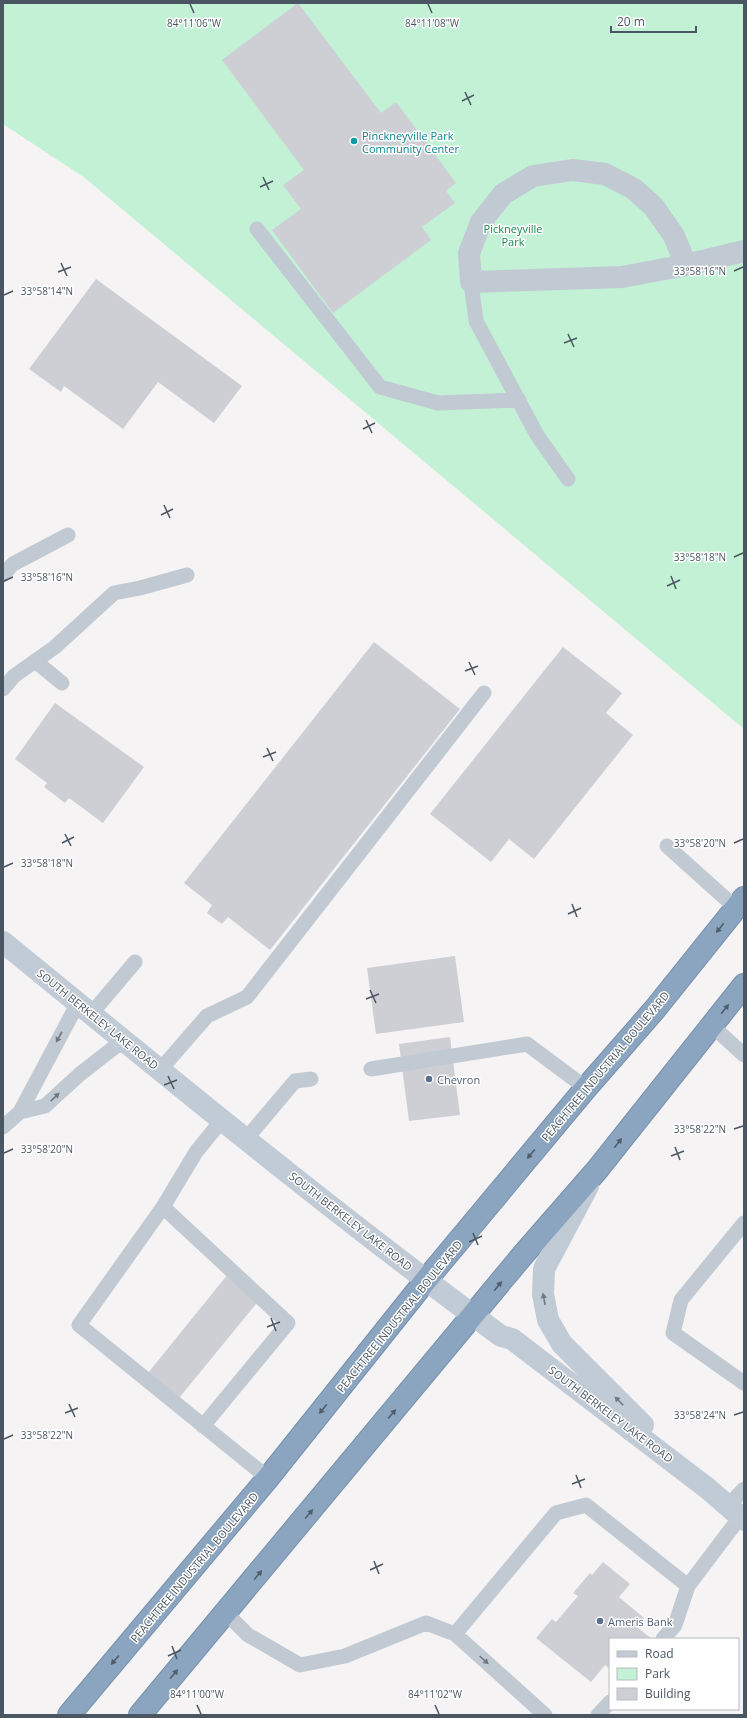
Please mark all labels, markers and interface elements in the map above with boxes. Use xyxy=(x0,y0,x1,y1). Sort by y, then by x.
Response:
scale bar xyxy=(611,8,696,34)
text: 20 m xyxy=(617,13,645,30)
text: 84°11'06"W xyxy=(167,16,222,30)
text: 84°11'08"W xyxy=(405,16,460,30)
place label: Pinckneyville Park Community Center xyxy=(362,128,459,156)
marker: Pinckneyville Park Community Center xyxy=(349,136,359,146)
park label: Pickneyville Park xyxy=(484,221,542,249)
text: 33°58'16"N xyxy=(674,264,726,278)
text: 33°58'14"N xyxy=(21,284,73,298)
text: 33°58'18"N xyxy=(674,550,726,564)
text: 33°58'16"N xyxy=(21,570,73,584)
text: 33°58'20"N xyxy=(674,836,726,850)
text: 33°58'18"N xyxy=(21,856,73,870)
one-way arrow xyxy=(715,923,724,934)
street label: SOUTH BERKELEY LAKE ROAD xyxy=(34,965,162,1073)
street label: PEACHTREE INDUSTRIAL BOULEVARD xyxy=(538,988,672,1144)
one-way arrow xyxy=(720,1003,729,1014)
one-way arrow xyxy=(56,1032,63,1043)
place label: Chevron xyxy=(437,1072,480,1087)
marker: Chevron xyxy=(424,1074,434,1084)
one-way arrow xyxy=(50,1092,60,1102)
text: 33°58'22"N xyxy=(674,1122,726,1136)
one-way arrow xyxy=(614,1138,622,1149)
text: 33°58'20"N xyxy=(21,1142,73,1156)
one-way arrow xyxy=(527,1148,536,1159)
street label: SOUTH BERKELEY LAKE ROAD xyxy=(286,1168,416,1274)
street label: PEACHTREE INDUSTRIAL BOULEVARD xyxy=(333,1237,465,1395)
one-way arrow xyxy=(494,1280,503,1291)
one-way arrow xyxy=(541,1293,547,1305)
street label: SOUTH BERKELEY LAKE ROAD xyxy=(546,1362,676,1466)
one-way arrow xyxy=(614,1396,624,1406)
one-way arrow xyxy=(319,1403,328,1414)
one-way arrow xyxy=(388,1408,397,1419)
text: 33°58'24"N xyxy=(674,1408,726,1422)
text: 33°58'22"N xyxy=(21,1428,73,1442)
street label: PEACHTREE INDUSTRIAL BOULEVARD xyxy=(127,1489,261,1645)
one-way arrow xyxy=(304,1508,313,1519)
one-way arrow xyxy=(253,1569,262,1580)
place label: Ameris Bank xyxy=(608,1614,673,1629)
marker: Ameris Bank xyxy=(595,1616,605,1626)
legend xyxy=(609,1638,739,1710)
text: Road xyxy=(645,1645,674,1662)
one-way arrow xyxy=(111,1654,120,1665)
one-way arrow xyxy=(479,1656,489,1665)
text: Park xyxy=(645,1665,671,1682)
one-way arrow xyxy=(170,1669,179,1680)
text: Building xyxy=(645,1685,691,1702)
text: 84°11'00"W xyxy=(170,1687,225,1701)
text: 84°11'02"W xyxy=(408,1687,463,1701)

